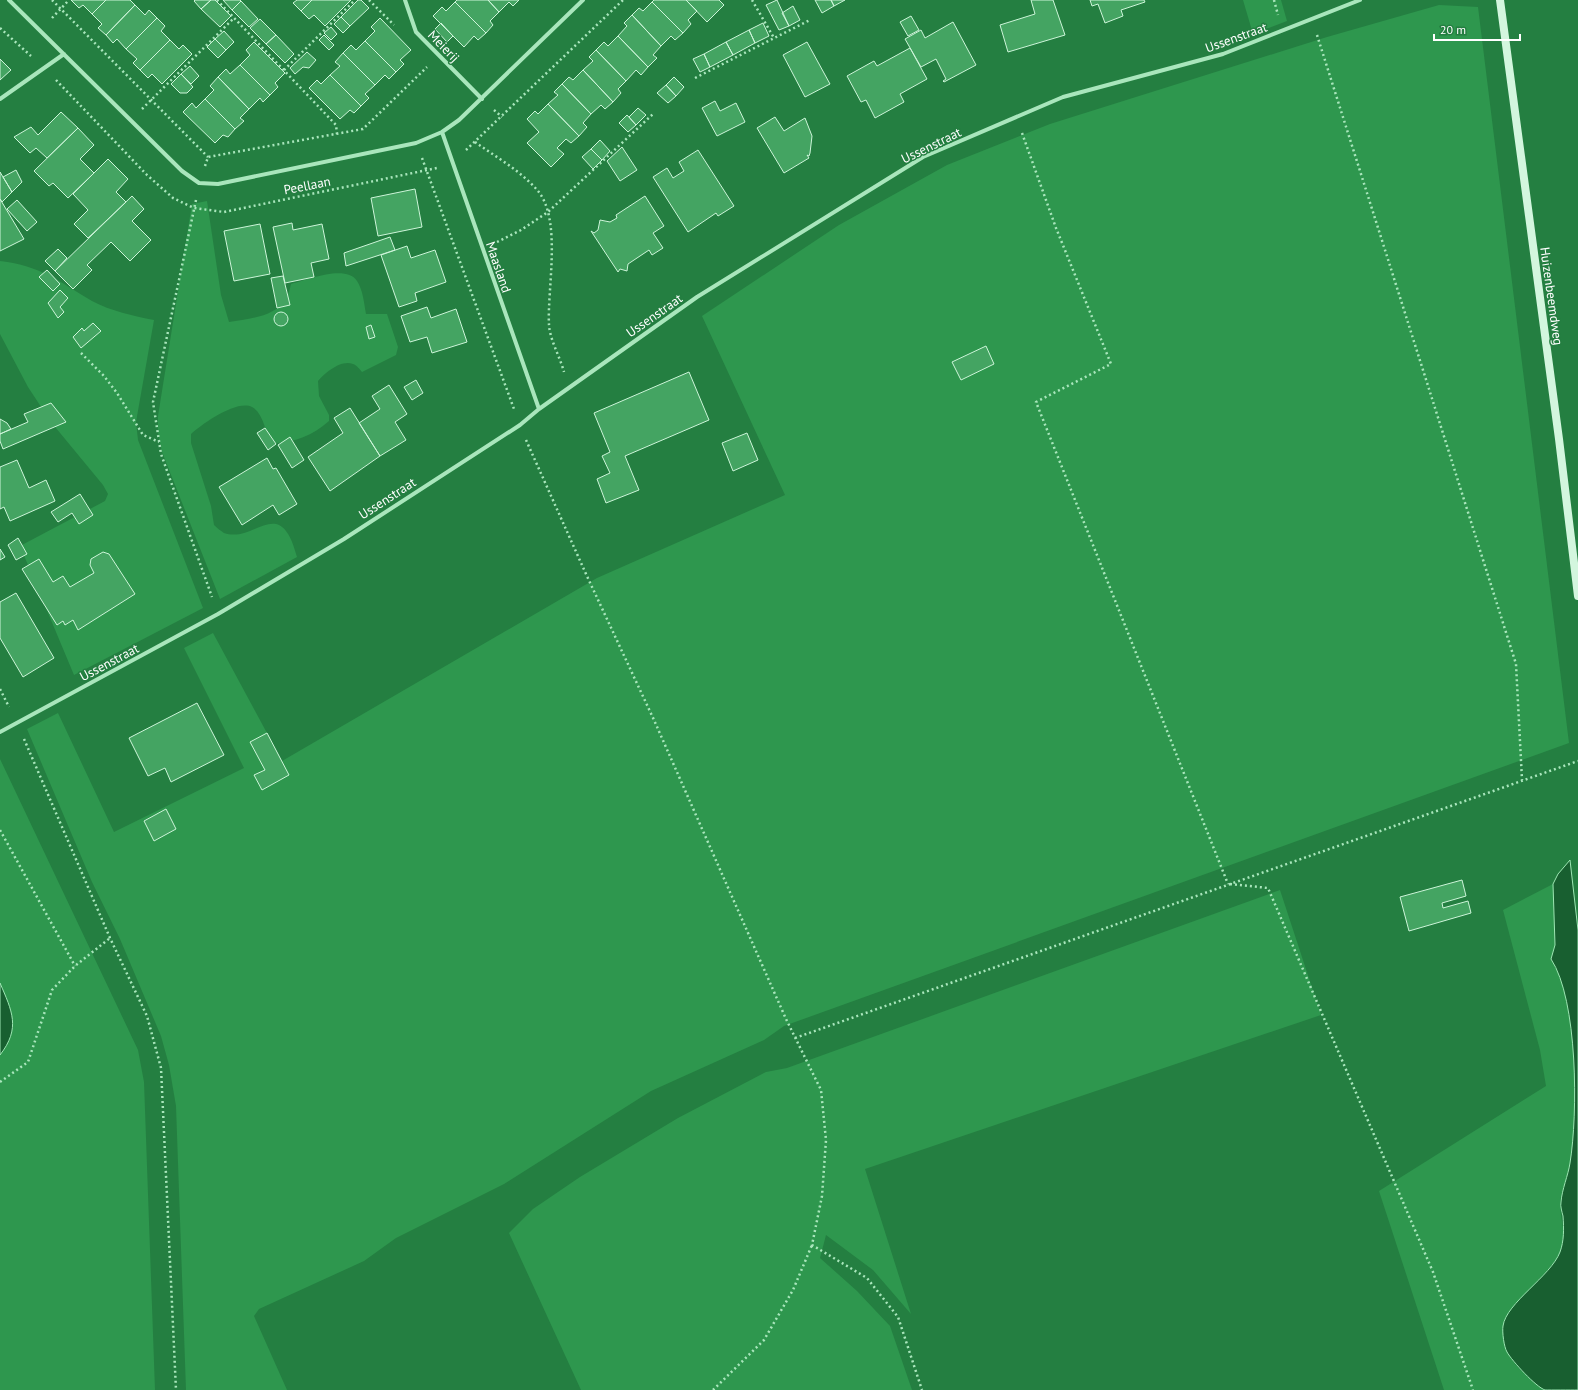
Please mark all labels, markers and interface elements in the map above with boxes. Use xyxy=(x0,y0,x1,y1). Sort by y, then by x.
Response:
scale bar xyxy=(1434,16,1520,42)
street label: Ussenstraat xyxy=(1203,18,1270,57)
text: 20 m xyxy=(1440,22,1466,37)
street label: Meierij xyxy=(424,27,463,66)
street label: Ussenstraat xyxy=(898,123,965,167)
street label: Peellaan xyxy=(282,173,332,198)
street label: Maasland xyxy=(482,239,515,295)
street label: Huizenbeemdweg xyxy=(1536,246,1567,346)
street label: Ussenstraat xyxy=(623,290,686,341)
street label: Ussenstraat xyxy=(355,473,420,523)
street label: Ussenstraat xyxy=(77,639,142,685)

